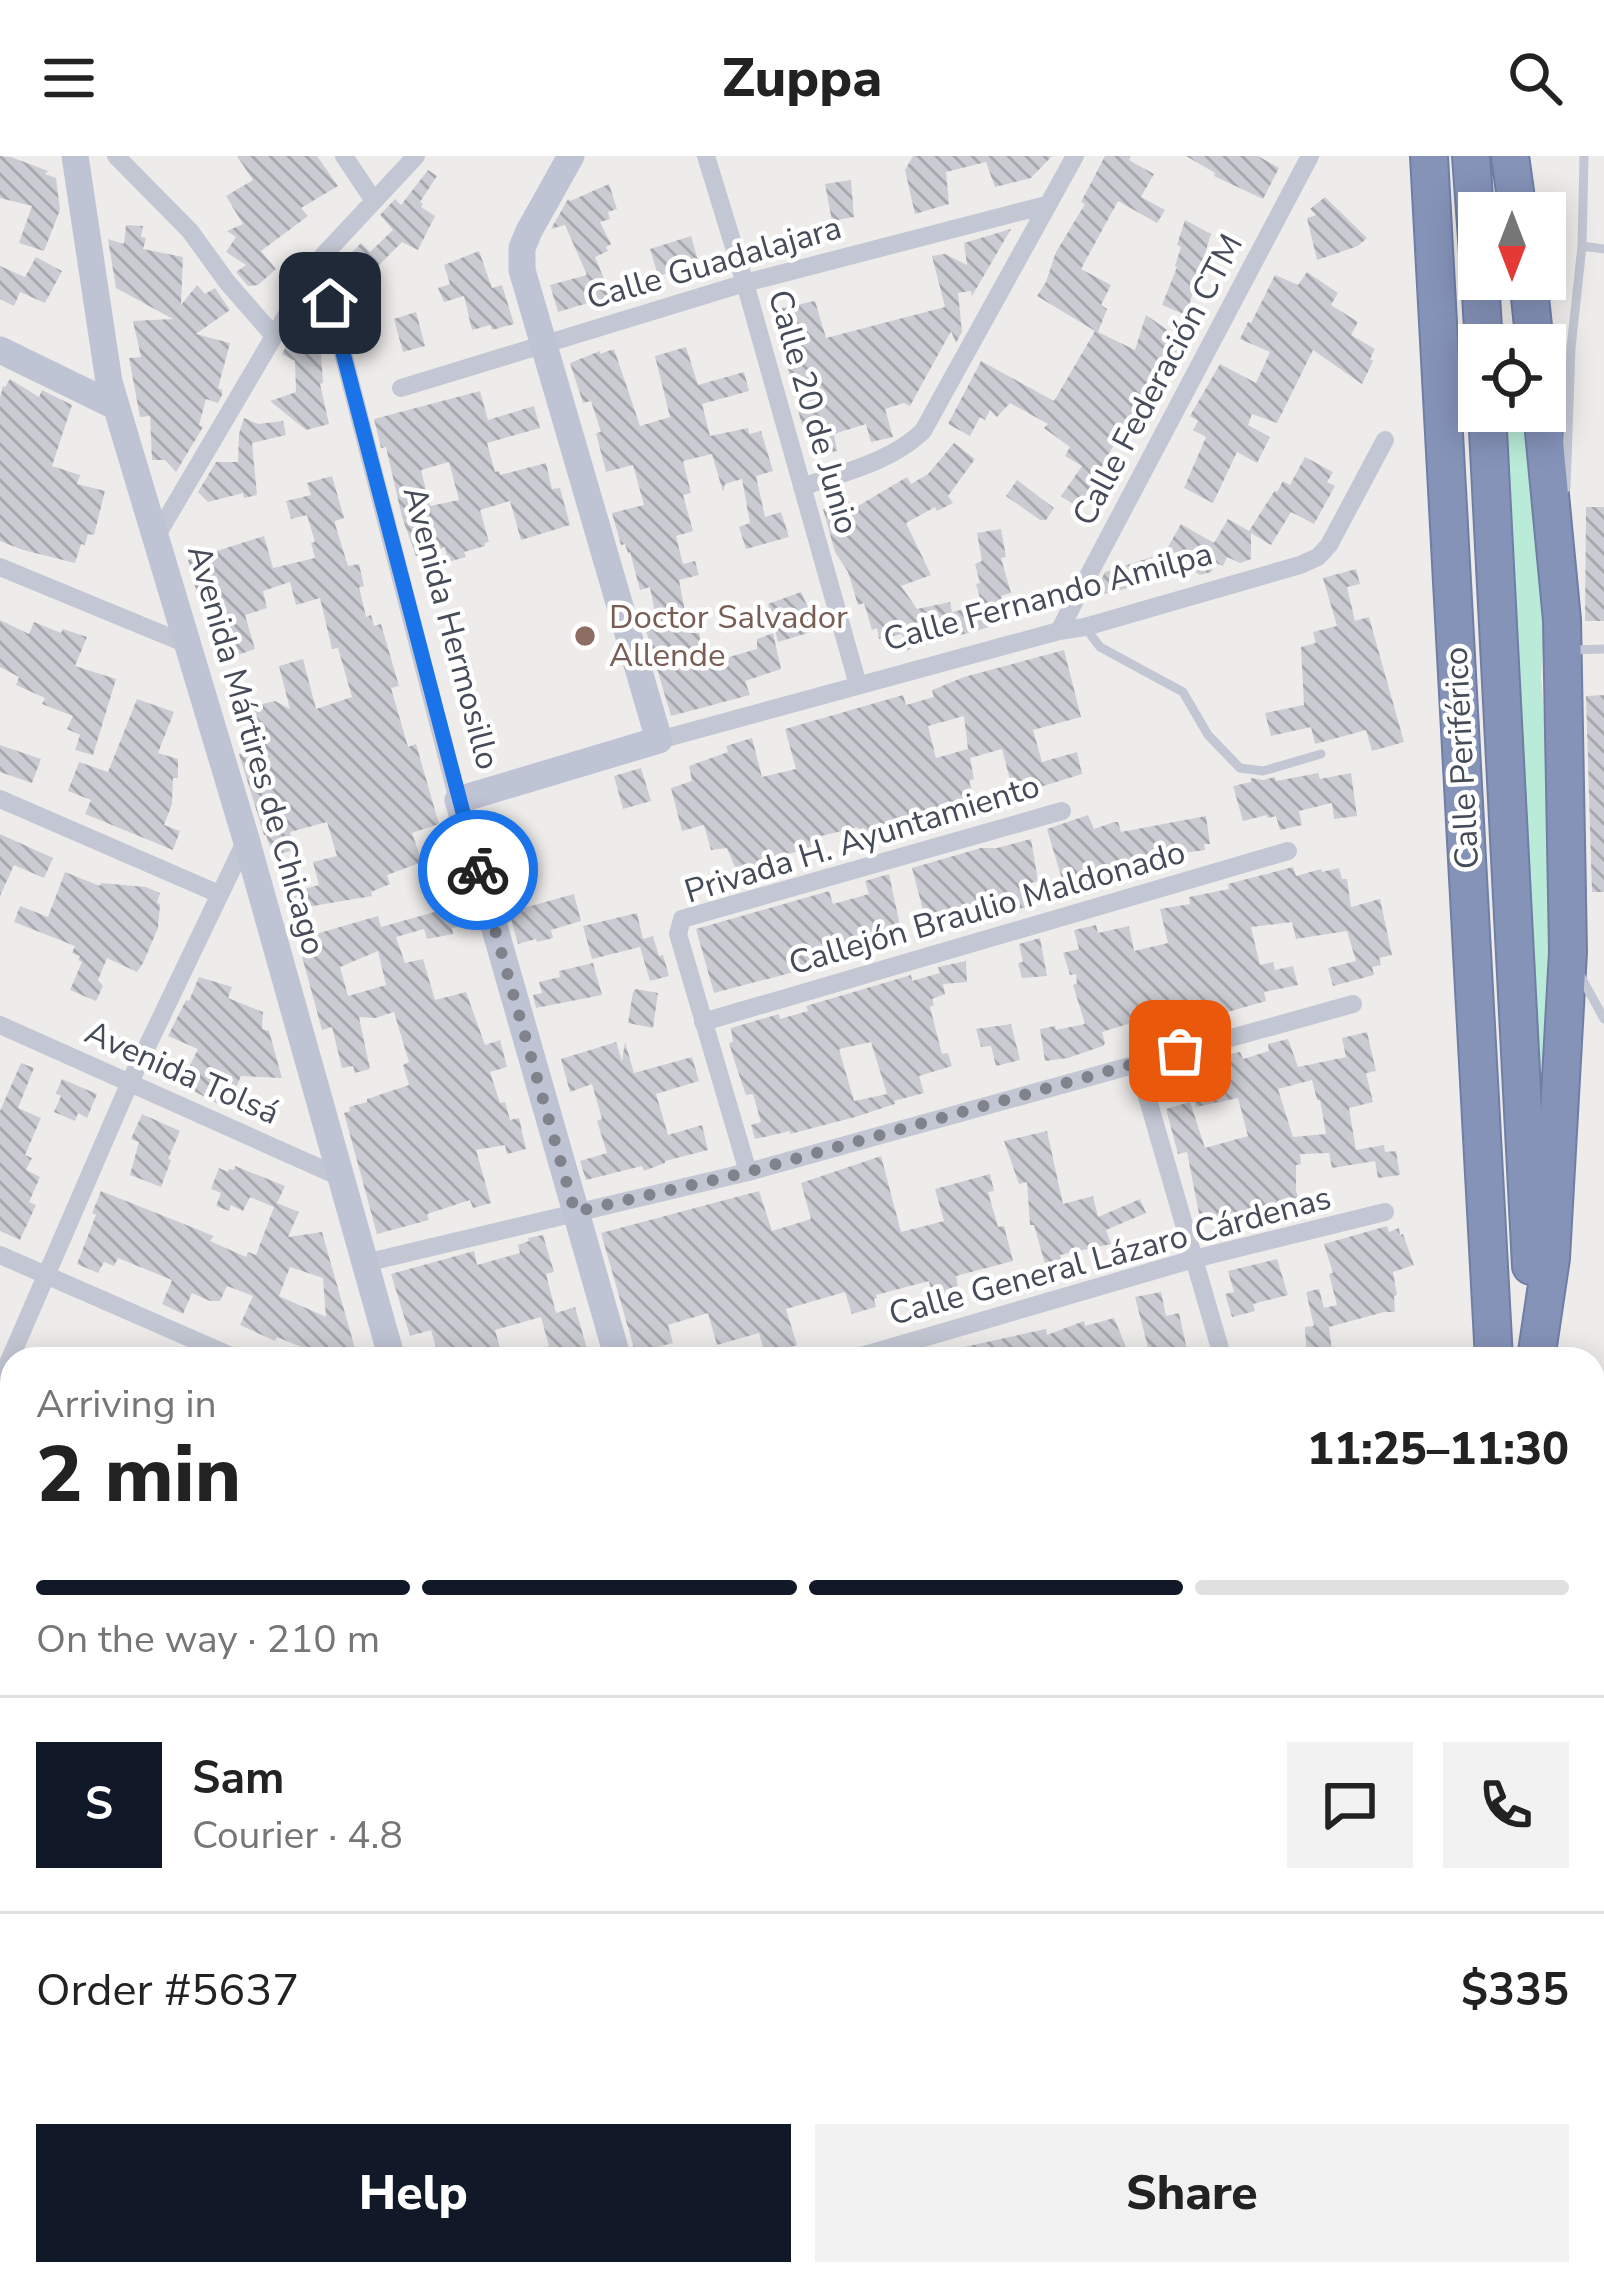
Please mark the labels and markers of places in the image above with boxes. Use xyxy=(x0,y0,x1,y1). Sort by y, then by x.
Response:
pin xyxy=(279,252,381,354)
place label: Doctor Salvador Allende xyxy=(609,595,848,678)
marker: Doctor Salvador Allende xyxy=(572,623,598,649)
pin xyxy=(1129,1000,1231,1102)

